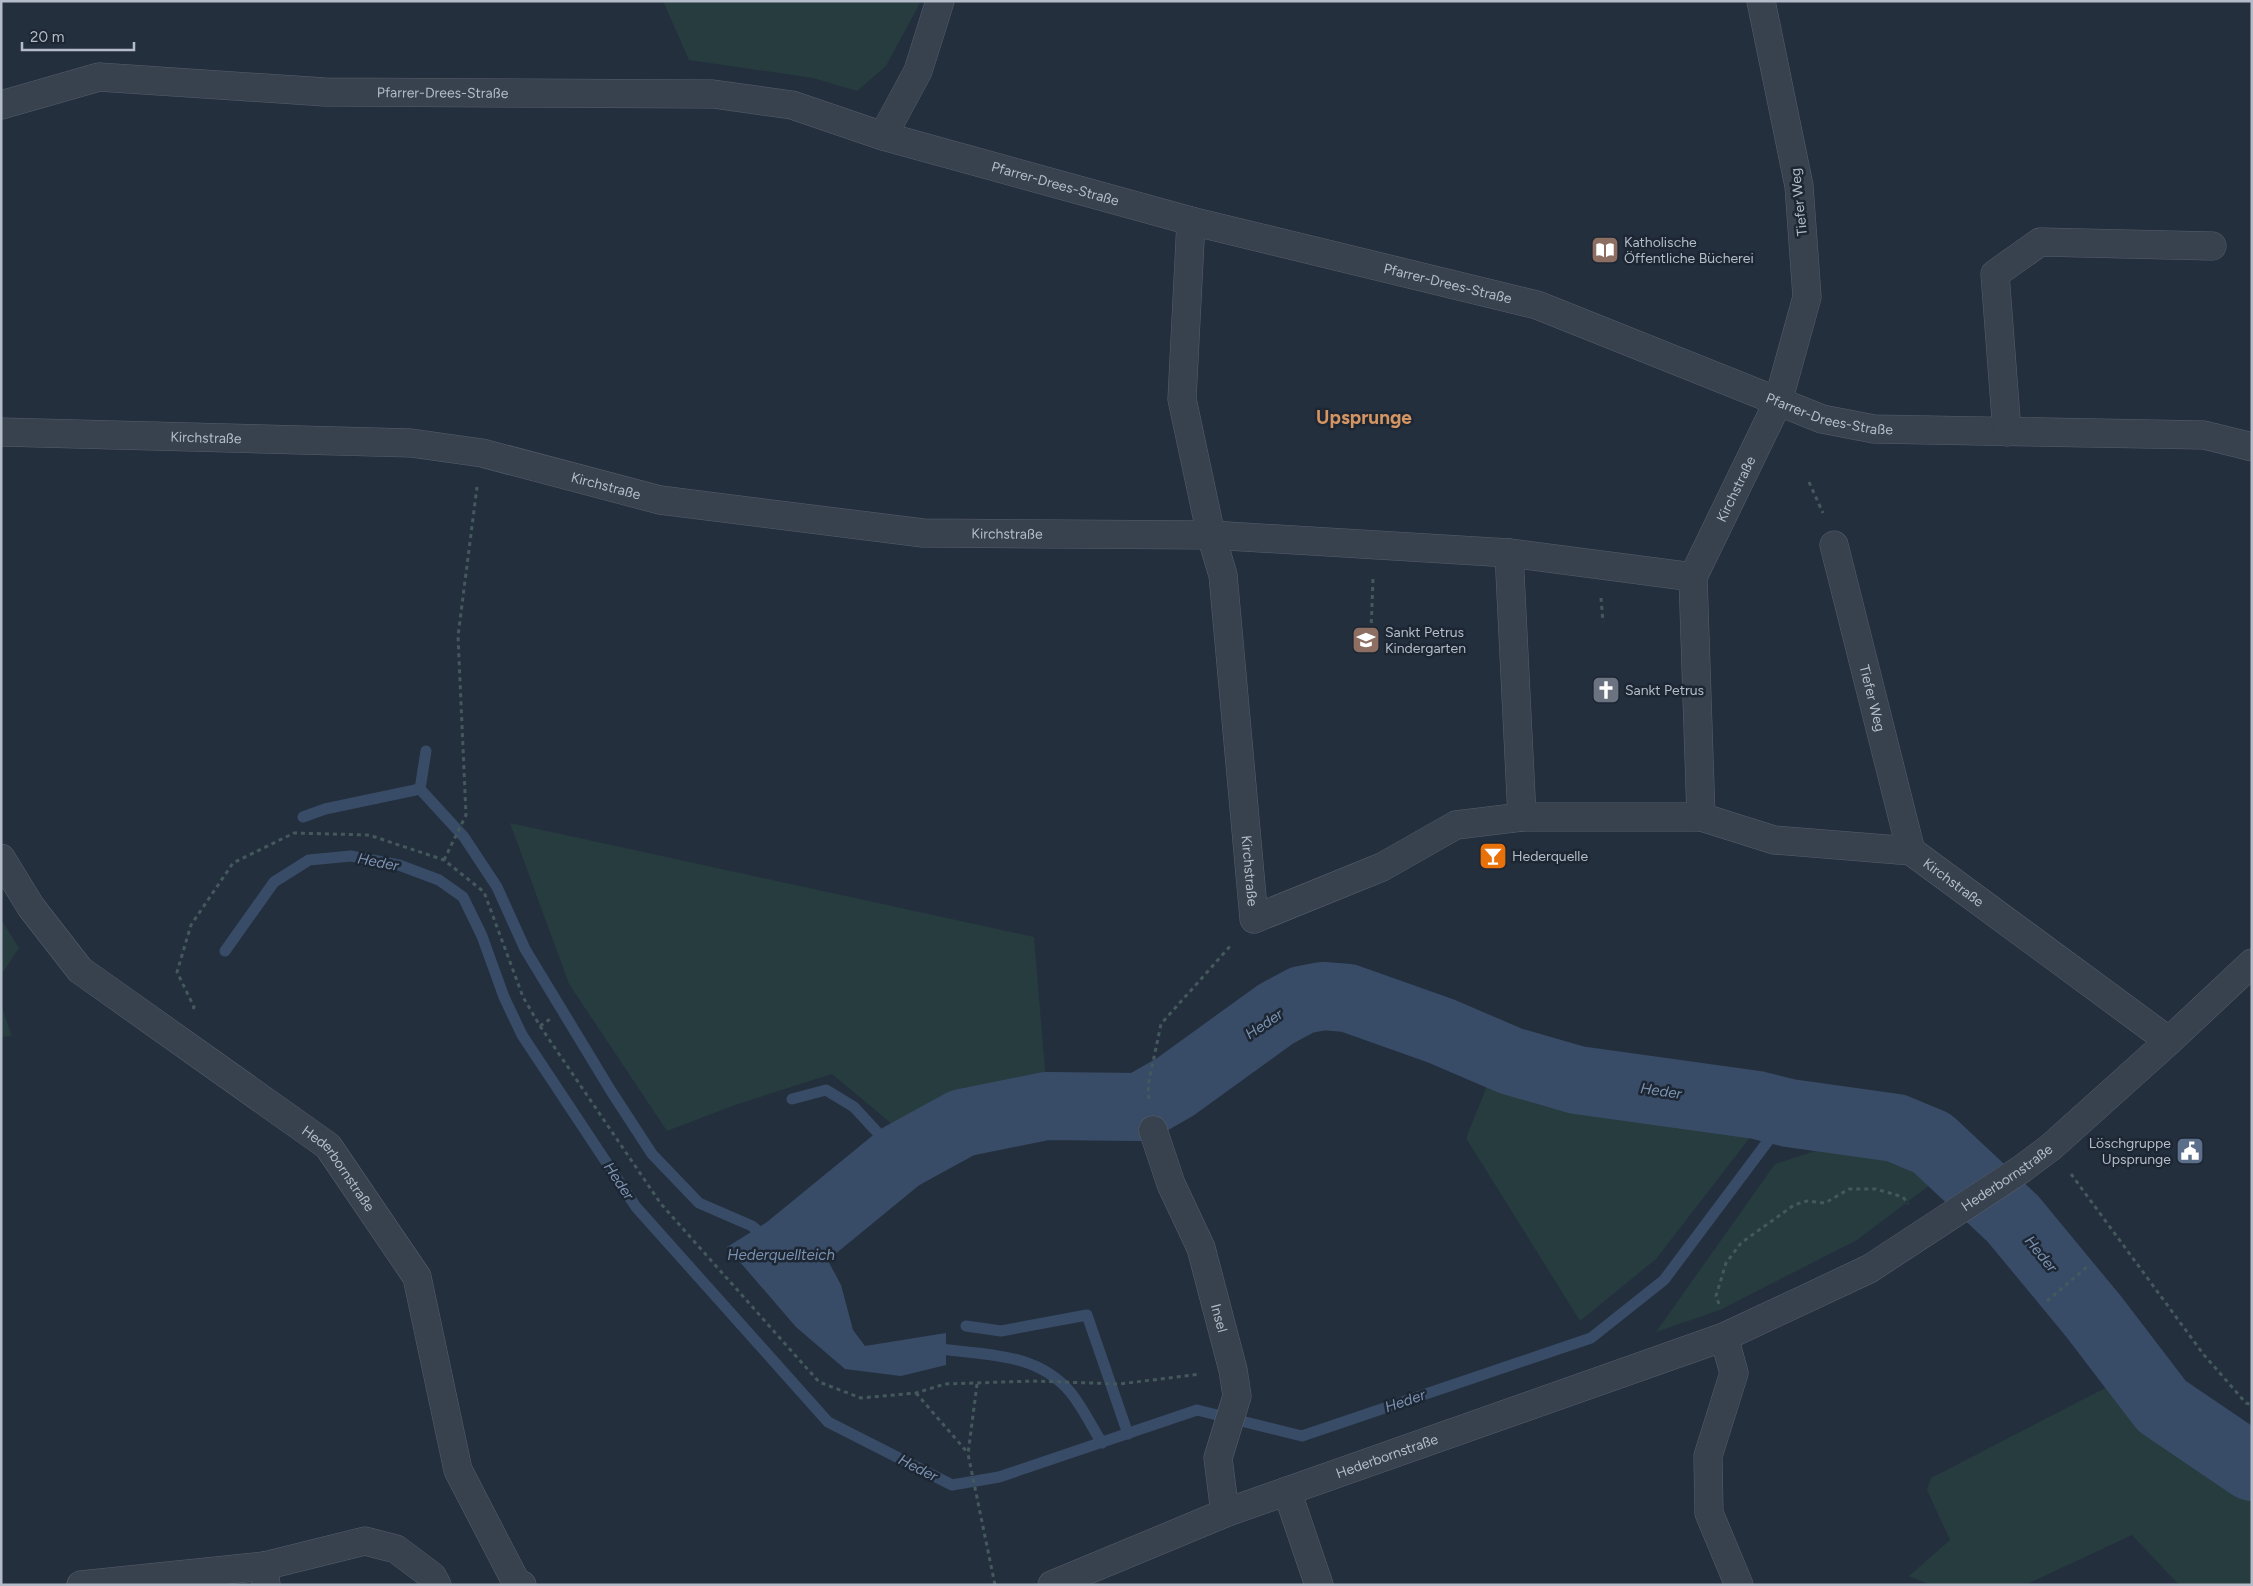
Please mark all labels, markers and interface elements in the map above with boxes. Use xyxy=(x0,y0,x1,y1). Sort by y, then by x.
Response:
scale bar xyxy=(22,20,135,52)
text: 20 m xyxy=(30,28,64,46)
street label: Pfarrer-Drees-Straße xyxy=(377,84,509,101)
street label: Pfarrer-Drees-Straße xyxy=(990,158,1121,209)
street label: Tiefer Weg xyxy=(1787,167,1811,237)
place label: Katholische Öffentliche Bücherei xyxy=(1624,234,1754,267)
library icon: Katholische Öffentliche Bücherei xyxy=(1590,235,1620,265)
street label: Pfarrer-Drees-Straße xyxy=(1382,260,1514,307)
street label: Pfarrer-Drees-Straße xyxy=(1764,389,1893,438)
district label: Upsprunge xyxy=(1316,406,1412,429)
street label: Kirchstraße xyxy=(170,428,242,447)
street label: Kirchstraße xyxy=(1713,453,1759,525)
street label: Kirchstraße xyxy=(569,468,643,503)
street label: Kirchstraße xyxy=(971,525,1043,542)
place label: Sankt Petrus Kindergarten xyxy=(1385,624,1466,657)
school or university icon: Sankt Petrus Kindergarten xyxy=(1351,625,1381,655)
street label: Tiefer Weg xyxy=(1856,663,1889,733)
church icon: Sankt Petrus xyxy=(1591,675,1621,705)
place label: Sankt Petrus xyxy=(1625,682,1704,699)
street label: Kirchstraße xyxy=(1238,835,1261,907)
bar icon: Hederquelle xyxy=(1478,841,1508,871)
place label: Hederquelle xyxy=(1512,848,1588,865)
water label: Heder xyxy=(356,849,401,875)
street label: Kirchstraße xyxy=(1920,854,1988,910)
water label: Heder xyxy=(1242,1004,1287,1043)
water label: Heder xyxy=(1639,1079,1684,1103)
street label: Hederbornstraße xyxy=(299,1122,379,1215)
place label: Löschgruppe Upsprunge xyxy=(2089,1135,2171,1168)
public building icon: Löschgruppe Upsprunge xyxy=(2175,1136,2205,1166)
street label: Hederbornstraße xyxy=(1958,1140,2056,1215)
water label: Heder xyxy=(600,1159,639,1204)
water label: Heder xyxy=(2021,1232,2062,1277)
water label: Hederquellteich xyxy=(727,1246,835,1264)
street label: Insel xyxy=(1207,1302,1231,1334)
water label: Heder xyxy=(1382,1385,1428,1416)
street label: Hederbornstraße xyxy=(1334,1430,1440,1482)
water label: Heder xyxy=(895,1451,941,1486)

